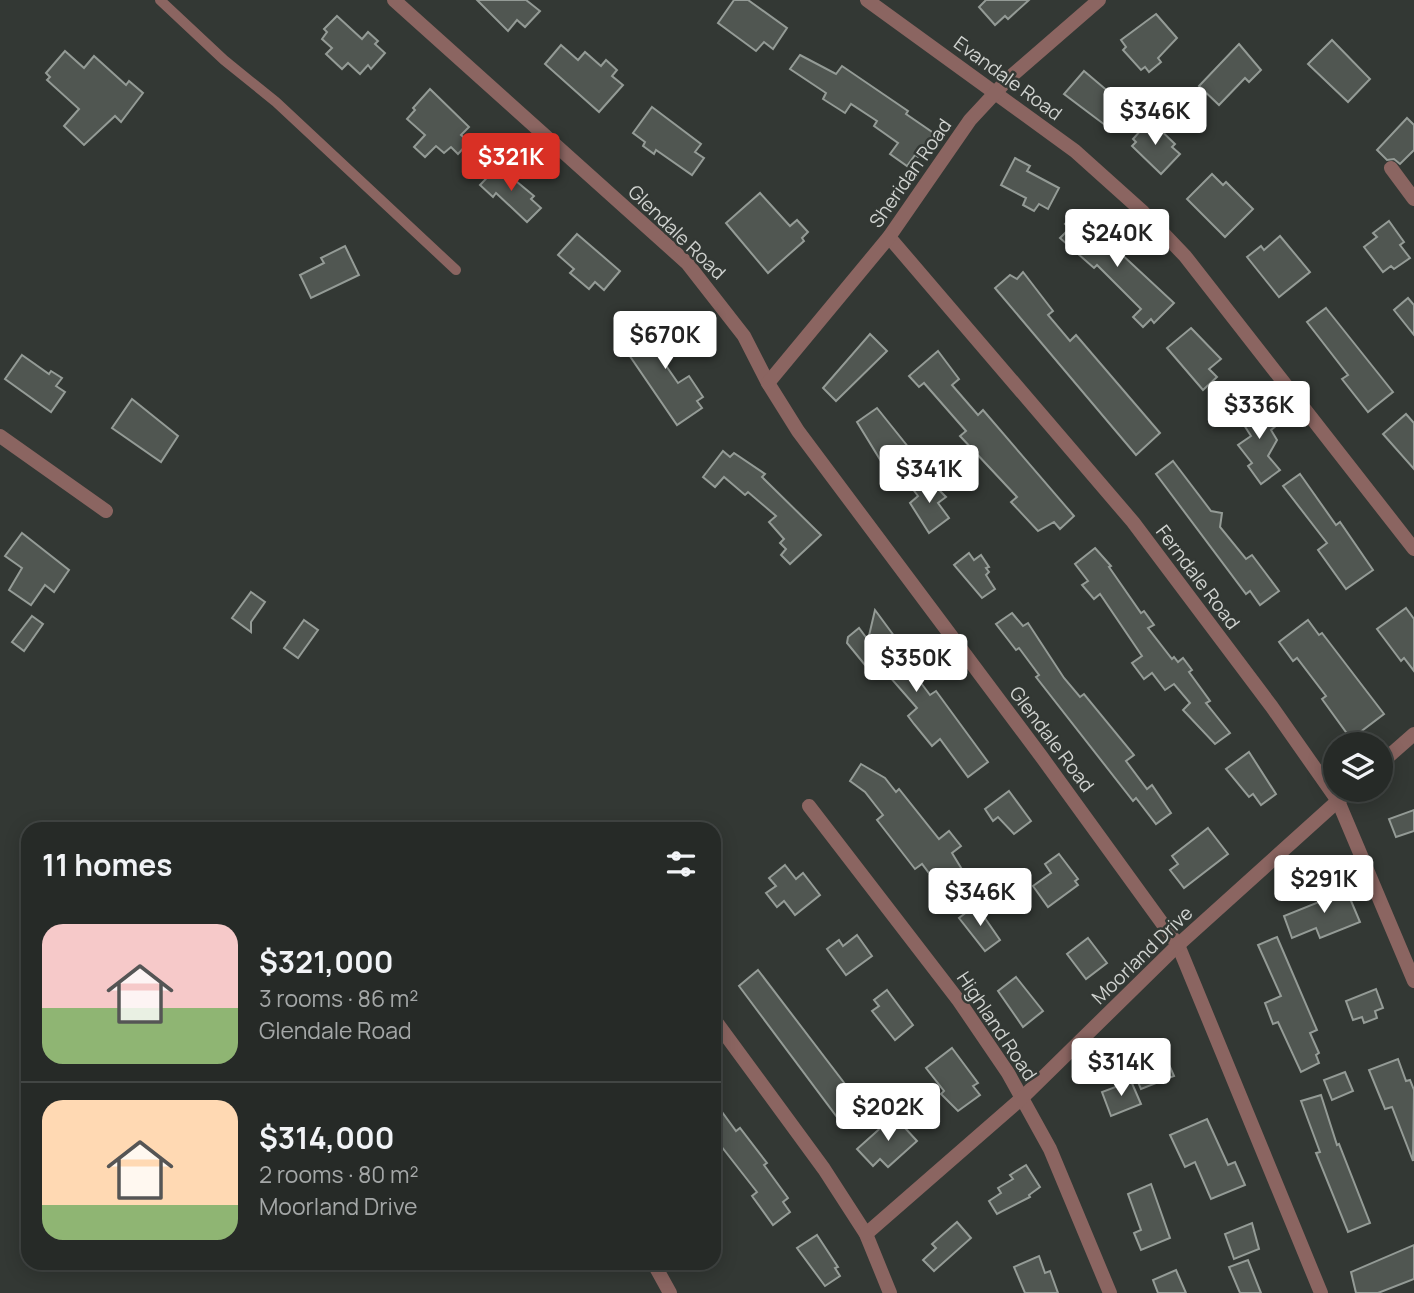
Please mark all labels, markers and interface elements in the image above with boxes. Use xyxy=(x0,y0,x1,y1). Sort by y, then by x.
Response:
street label: Evandale Road xyxy=(949,30,1067,126)
pin: $346K xyxy=(1106,88,1204,147)
text: $346K xyxy=(1120,94,1191,126)
street label: Sheridan Road xyxy=(863,113,957,233)
pin: $321K xyxy=(462,134,560,193)
text: $321K xyxy=(478,140,544,172)
street label: Glendale Road xyxy=(623,179,731,285)
pin: $240K xyxy=(1068,210,1166,269)
text: $240K xyxy=(1081,216,1153,248)
pin: $670K xyxy=(616,312,714,371)
text: $670K xyxy=(629,318,701,350)
pin: $336K xyxy=(1210,382,1308,441)
text: $336K xyxy=(1224,388,1294,420)
pin: $341K xyxy=(880,446,978,505)
text: $341K xyxy=(896,452,962,484)
street label: Ferndale Road xyxy=(1150,519,1246,635)
pin: $350K xyxy=(867,634,965,694)
text: $350K xyxy=(880,641,952,673)
street label: Glendale Road xyxy=(1004,681,1100,797)
map controls xyxy=(1323,732,1393,802)
button: layers xyxy=(1323,732,1393,802)
text: 11 homes xyxy=(42,844,173,885)
icon: filters xyxy=(662,845,700,883)
pin: $291K xyxy=(1275,856,1373,915)
text: $291K xyxy=(1290,862,1358,894)
pin: $346K xyxy=(931,869,1029,928)
text: $346K xyxy=(945,875,1016,907)
street label: Moorland Drive xyxy=(1086,900,1198,1010)
text: $321,000 xyxy=(259,941,393,982)
icon: home xyxy=(98,952,182,1036)
street label: Highland Road xyxy=(951,966,1043,1086)
text: 3 rooms · 86 m² xyxy=(259,982,419,1014)
text: Glendale Road xyxy=(259,1014,412,1046)
pin: $314K xyxy=(1072,1038,1170,1098)
text: $314K xyxy=(1088,1045,1154,1077)
pin: $202K xyxy=(839,1084,937,1143)
text: $202K xyxy=(852,1090,924,1122)
text: $314,000 xyxy=(259,1117,394,1158)
icon: home xyxy=(98,1128,182,1212)
text: 2 rooms · 80 m² xyxy=(259,1158,419,1190)
text: Moorland Drive xyxy=(259,1190,418,1222)

